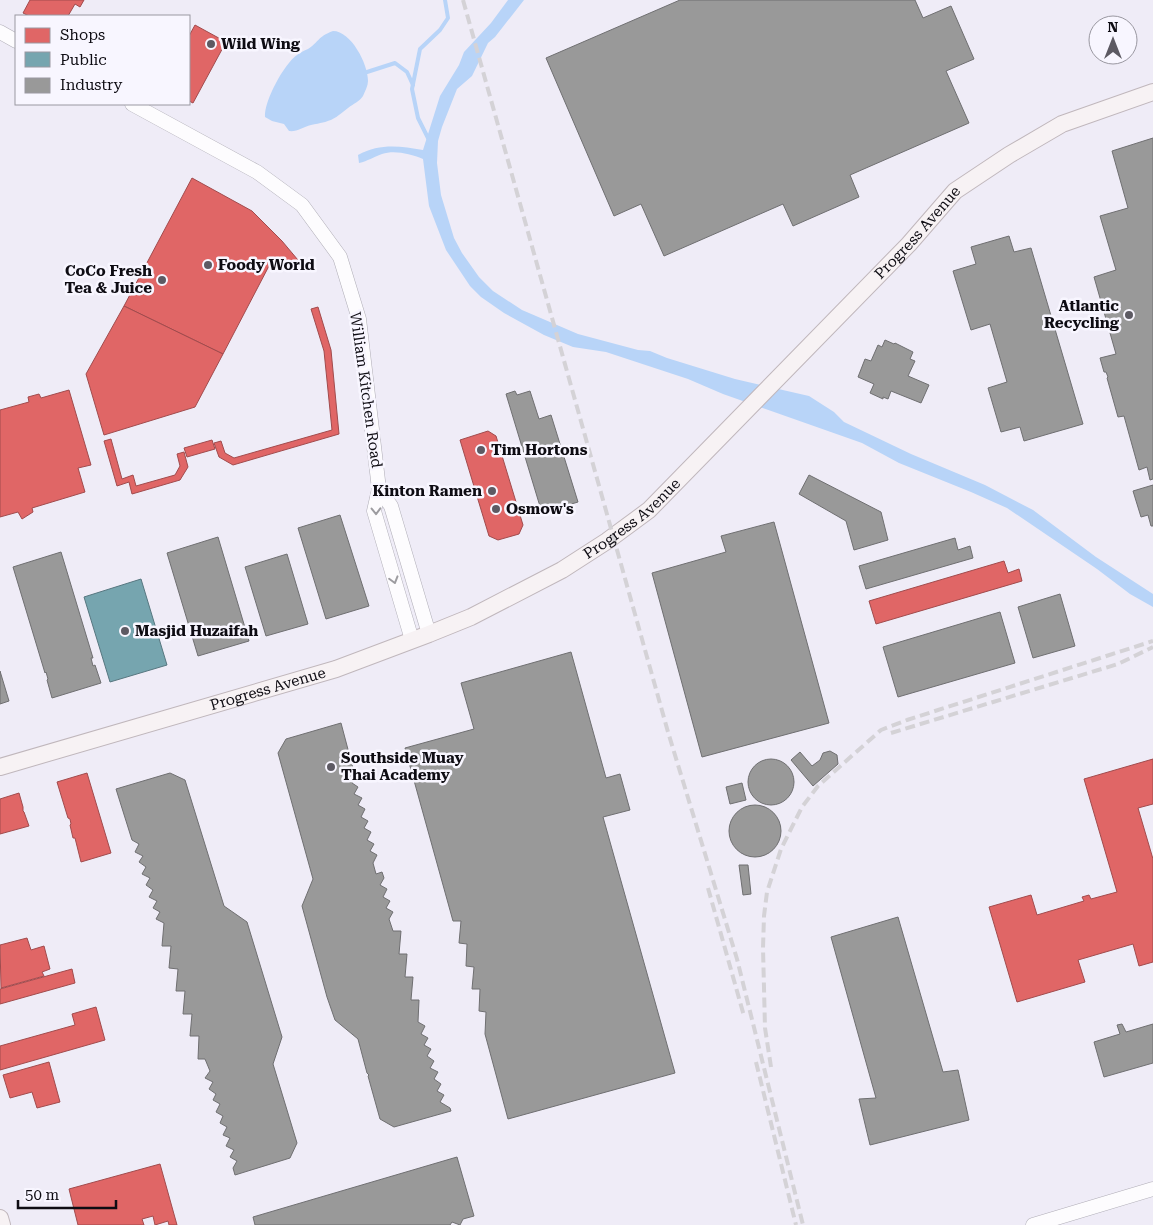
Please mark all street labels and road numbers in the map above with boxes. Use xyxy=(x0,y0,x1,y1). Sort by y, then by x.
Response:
street label: Progress Avenue xyxy=(871,182,964,283)
street label: William Kitchen Road xyxy=(346,311,386,470)
street label: Progress Avenue xyxy=(580,474,684,563)
street label: Progress Avenue xyxy=(208,664,328,714)

